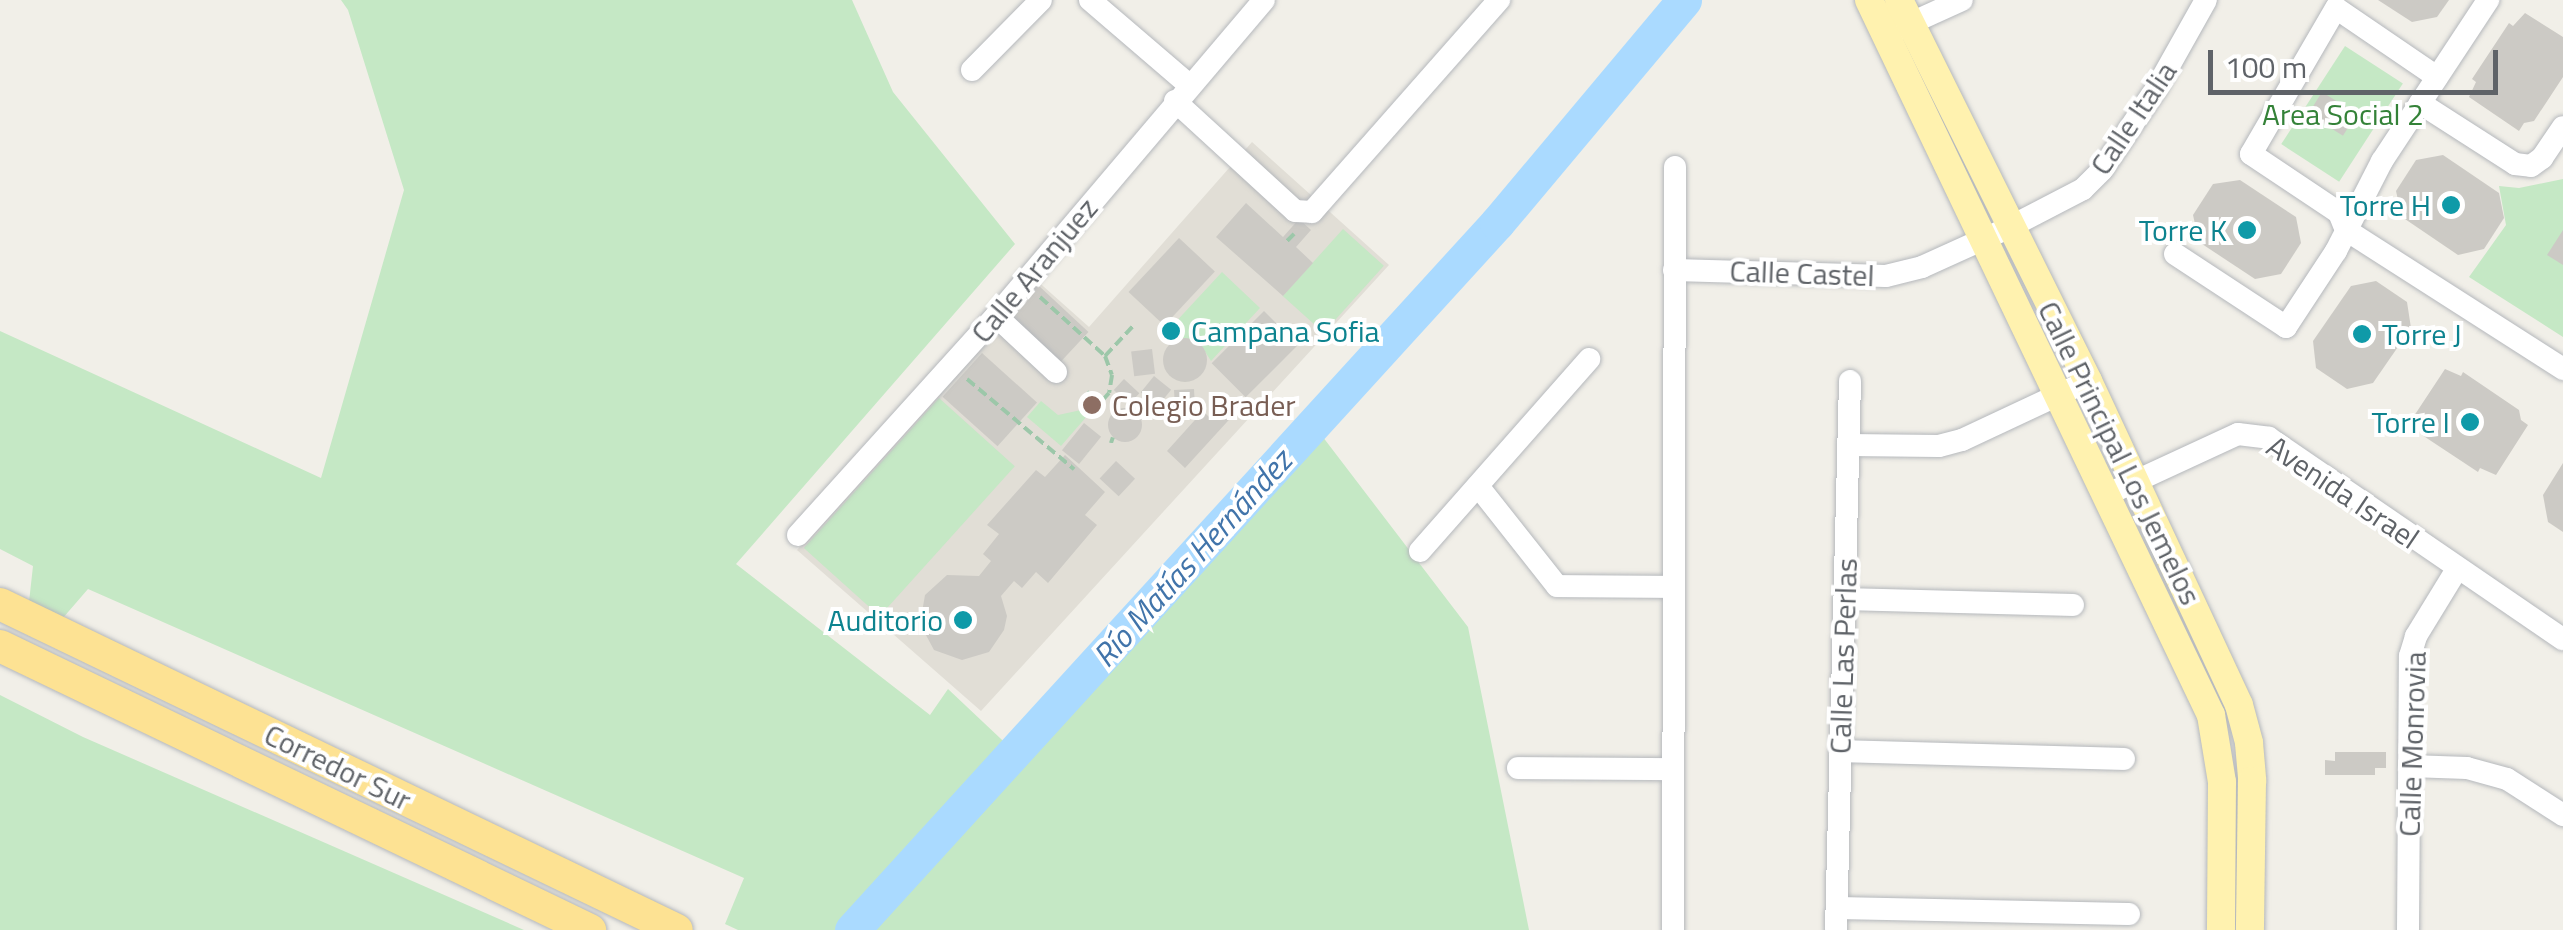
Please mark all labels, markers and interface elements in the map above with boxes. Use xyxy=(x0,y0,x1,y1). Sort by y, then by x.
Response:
scale bar xyxy=(2213,30,2503,92)
text: 100 m xyxy=(2225,44,2307,90)
street label: Calle Italia xyxy=(2082,55,2184,181)
park label: Area Social 2 xyxy=(2262,96,2424,132)
place label: Torre H xyxy=(2340,187,2431,223)
street label: Calle Aranjuez xyxy=(963,190,1105,350)
marker: Torre H xyxy=(2440,194,2462,216)
place label: Torre K xyxy=(2139,212,2227,248)
marker: Torre K xyxy=(2236,219,2258,241)
street label: Calle Castel xyxy=(1729,252,1875,294)
street label: Calle Principal Los Jemelos xyxy=(2031,295,2209,611)
place label: Campana Sofia xyxy=(1191,313,1380,349)
place label: Torre J xyxy=(2382,316,2462,352)
marker: Campana Sofia xyxy=(1160,320,1182,342)
marker: Torre J xyxy=(2351,323,2373,345)
place label: Colegio Brader xyxy=(1112,387,1296,423)
marker: Colegio Brader xyxy=(1081,394,1103,416)
place label: Torre I xyxy=(2372,404,2450,440)
marker: Torre I xyxy=(2459,411,2481,433)
street label: Avenida Israel xyxy=(2260,428,2426,556)
water label: Río Matías Hernández xyxy=(1085,442,1299,674)
street label: Calle Las Perlas xyxy=(1822,557,1864,755)
place label: Auditorio xyxy=(828,602,943,638)
marker: Auditorio xyxy=(952,609,974,631)
street label: Calle Monrovia xyxy=(2391,651,2433,837)
street label: Corredor Sur xyxy=(259,716,417,818)

